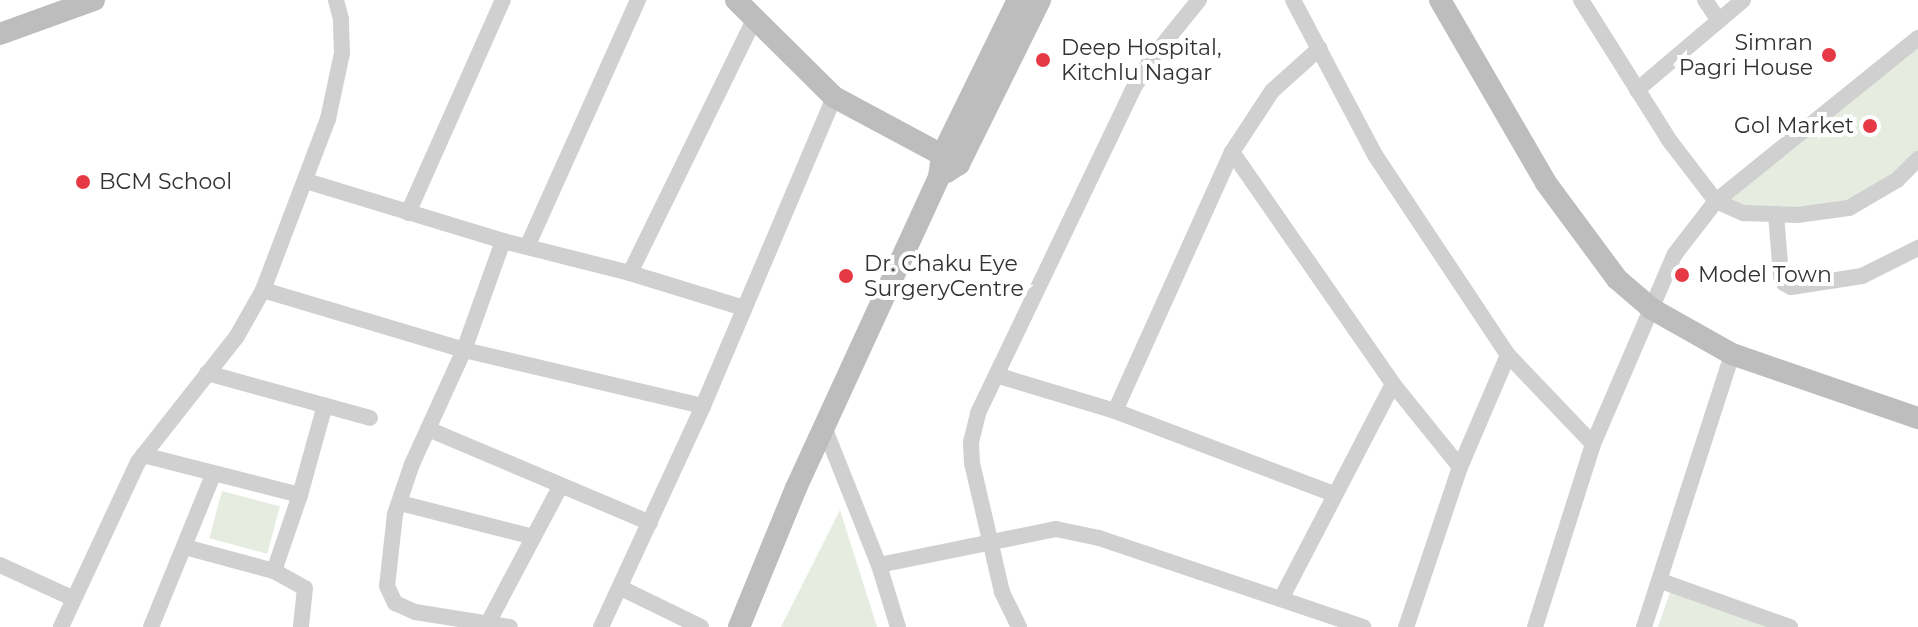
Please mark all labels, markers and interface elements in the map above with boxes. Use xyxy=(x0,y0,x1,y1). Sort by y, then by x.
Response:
place label: Simran Pagri House xyxy=(1679,29,1813,80)
place label: Deep Hospital, Kitchlu Nagar xyxy=(1061,34,1222,86)
marker: Simran Pagri House xyxy=(1820,46,1838,64)
marker: Deep Hospital, Kitchlu Nagar xyxy=(1032,49,1054,71)
place label: Gol Market xyxy=(1734,113,1854,139)
marker: Gol Market xyxy=(1861,117,1879,135)
place label: BCM School xyxy=(99,169,232,195)
marker: BCM School xyxy=(74,173,92,191)
place label: Dr. Chaku Eye SurgeryCentre xyxy=(864,250,1024,302)
place label: Model Town xyxy=(1698,262,1832,288)
marker: Dr. Chaku Eye SurgeryCentre xyxy=(835,265,857,287)
marker: Model Town xyxy=(1673,266,1691,284)

